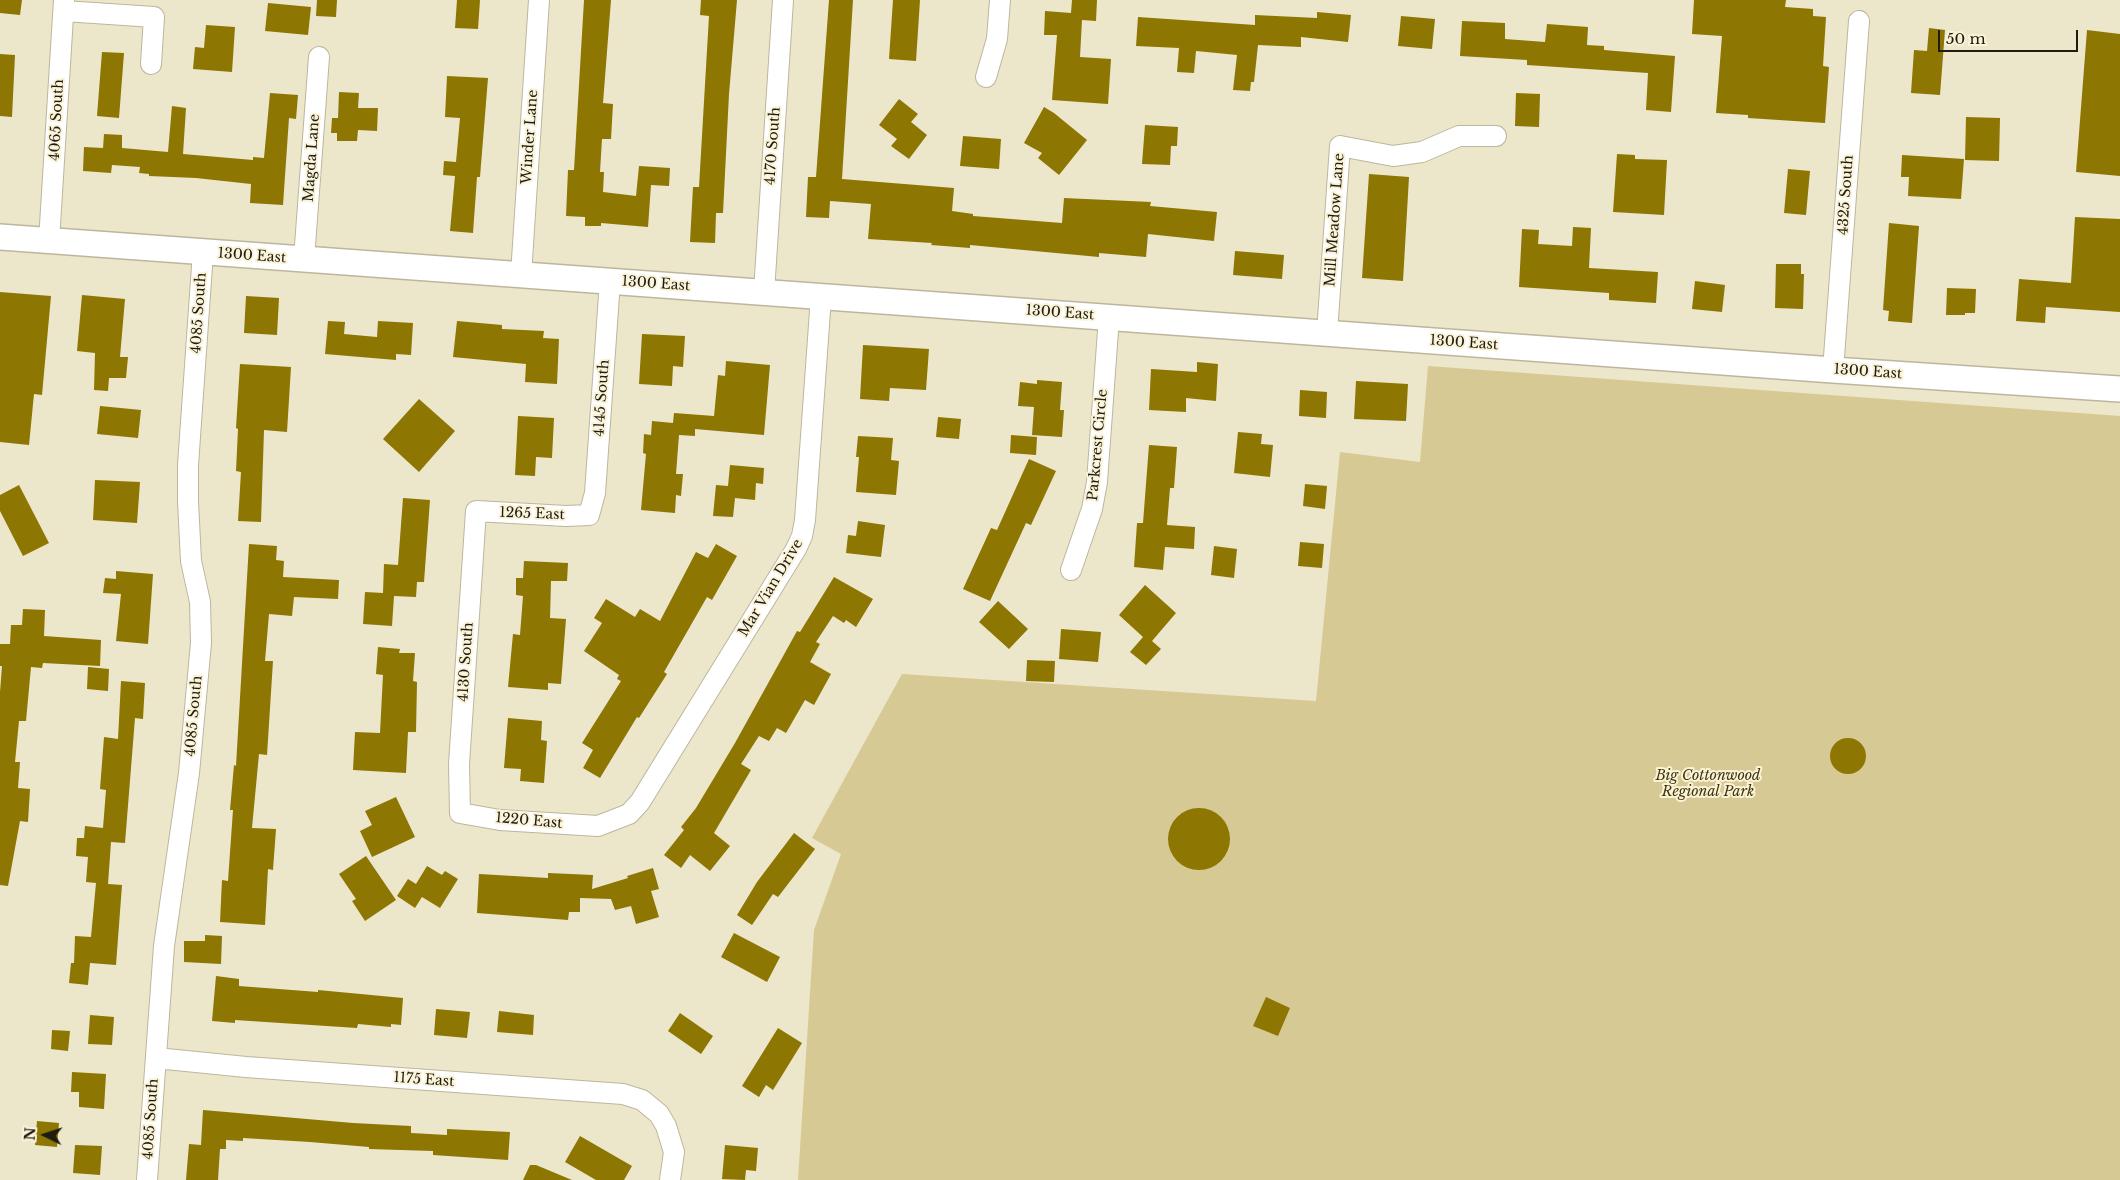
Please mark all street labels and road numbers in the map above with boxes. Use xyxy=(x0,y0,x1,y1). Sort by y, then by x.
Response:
street label: 4065 South xyxy=(46,79,68,161)
street label: Winder Lane xyxy=(518,89,542,185)
street label: 4170 South xyxy=(762,107,784,185)
street label: Magda Lane xyxy=(301,113,323,203)
street label: Mill Meadow Lane xyxy=(1322,153,1348,287)
street label: 4325 South xyxy=(1835,155,1857,235)
street label: 1300 East xyxy=(217,245,287,267)
street label: 4085 South xyxy=(188,272,210,354)
street label: 1300 East xyxy=(621,273,691,295)
street label: 1300 East xyxy=(1025,302,1095,324)
street label: 1300 East xyxy=(1429,332,1499,354)
street label: 4145 South xyxy=(591,359,613,437)
street label: 1300 East xyxy=(1833,361,1903,383)
street label: Parkcrest Circle xyxy=(1085,388,1111,502)
street label: 1265 East xyxy=(499,504,565,524)
street label: Mar Vian Drive xyxy=(735,536,807,640)
street label: 4130 South xyxy=(455,622,477,702)
street label: 4085 South xyxy=(182,675,206,757)
street label: 1220 East xyxy=(495,810,563,832)
street label: 1175 East xyxy=(393,1069,455,1091)
street label: 4085 South xyxy=(140,1078,162,1160)

